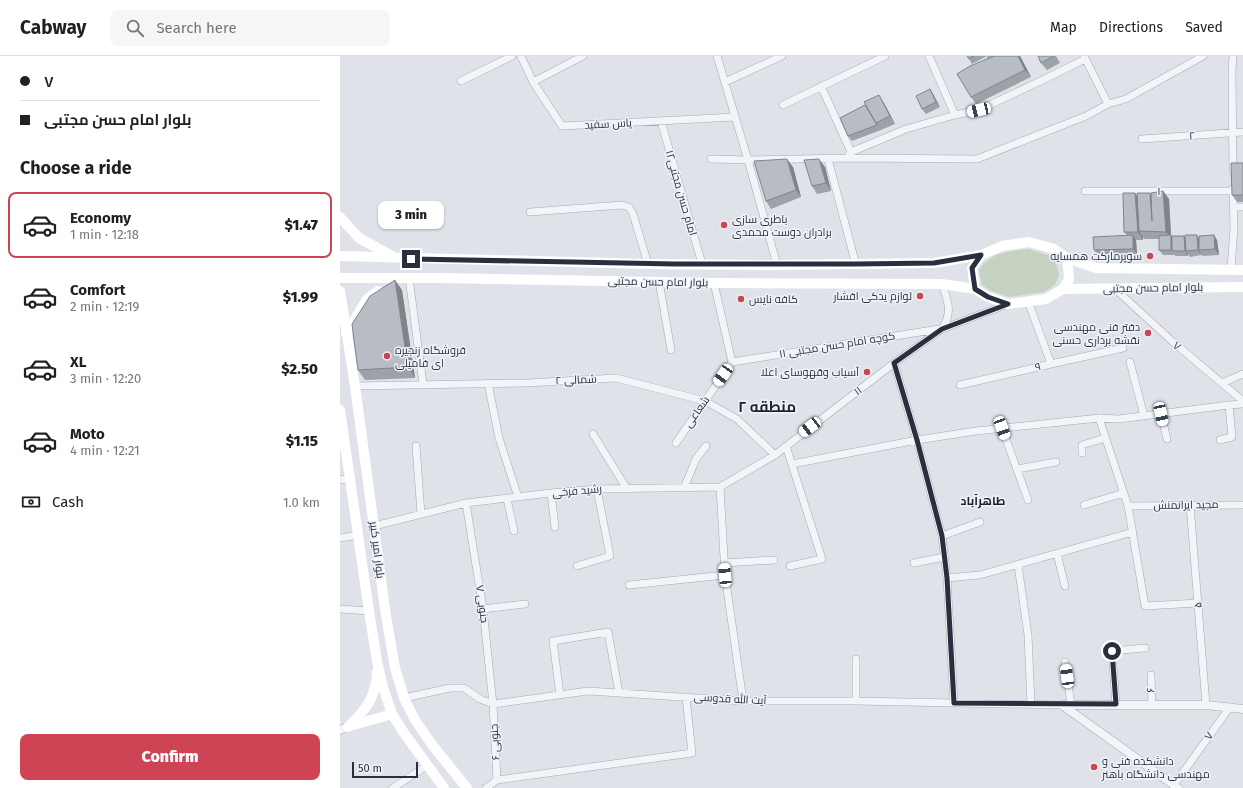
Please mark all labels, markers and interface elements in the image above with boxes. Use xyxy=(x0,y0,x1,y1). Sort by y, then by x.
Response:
search box xyxy=(110,10,390,46)
text: Cabway xyxy=(20,16,86,39)
icon: search xyxy=(124,17,146,39)
text: Search here xyxy=(156,19,237,37)
text: Map xyxy=(1050,19,1077,36)
text: Directions xyxy=(1099,19,1163,36)
text: Saved xyxy=(1185,19,1223,36)
text: ۷ xyxy=(44,73,54,91)
car xyxy=(966,101,992,119)
text: بلوار امام حسن مجتبی xyxy=(44,111,192,129)
street label: یاس سفید xyxy=(584,116,632,132)
street label: ۲ xyxy=(1189,129,1195,143)
street label: امام حسن مجتبی۱۲ xyxy=(662,149,699,237)
text: Choose a ride xyxy=(20,157,132,179)
street label: ۱ xyxy=(1157,185,1161,198)
callout: 3 min xyxy=(378,201,444,229)
icon: car xyxy=(22,207,58,243)
text: 3 min xyxy=(395,207,427,222)
text: Economy xyxy=(70,209,131,227)
place label: باطری سازی برادران دوست محمدی xyxy=(732,213,832,239)
text: $1.47 xyxy=(285,216,318,234)
marker: باطری سازی برادران دوست محمدی xyxy=(719,220,729,230)
text: 1 min · 12:18 xyxy=(70,227,139,242)
route end xyxy=(402,250,420,268)
place label: سوپرمارکت همسایه xyxy=(1050,250,1142,263)
marker: سوپرمارکت همسایه xyxy=(1145,251,1155,261)
street label: بلوار امام حسن مجتبی xyxy=(608,275,708,290)
icon: car xyxy=(22,279,58,315)
text: Comfort xyxy=(70,281,126,299)
street label: بلوار امام حسن مجتبی xyxy=(1103,281,1203,296)
text: $1.99 xyxy=(283,288,318,306)
place label: لوازم یدکی افشار xyxy=(832,290,912,304)
marker: لوازم یدکی افشار xyxy=(915,291,925,301)
place label: کافه نایس xyxy=(749,293,798,306)
marker: کافه نایس xyxy=(736,294,746,304)
text: 2 min · 12:19 xyxy=(70,299,139,314)
place label: دفتر فنی مهندسی نقشه برداری حسنی xyxy=(1053,321,1140,347)
marker: دفتر فنی مهندسی نقشه برداری حسنی xyxy=(1143,328,1153,338)
street label: کوچه امام حسن مجتبی ۱۱ xyxy=(778,329,896,362)
street label: ۷ xyxy=(1170,339,1184,353)
place label: فروشگاه زنجیره ای فامیلی xyxy=(395,344,466,370)
icon: car xyxy=(22,351,58,387)
marker: فروشگاه زنجیره ای فامیلی xyxy=(382,351,392,361)
text: XL xyxy=(70,353,86,371)
text: $2.50 xyxy=(281,360,318,378)
street label: ۹ xyxy=(1034,360,1042,374)
car xyxy=(711,362,735,388)
place label: آسیاب وقهوسای اعلا xyxy=(761,366,859,379)
marker: آسیاب وقهوسای اعلا xyxy=(862,367,872,377)
text: 3 min · 12:20 xyxy=(70,371,141,386)
street label: ۲ شمالی xyxy=(555,372,597,388)
street label: ۱۱ xyxy=(851,384,865,398)
street label: شعاعی xyxy=(681,394,713,430)
district label: منطقه ۲ xyxy=(738,398,796,416)
car xyxy=(1153,401,1169,427)
car xyxy=(797,415,823,439)
car xyxy=(992,415,1012,441)
icon: car xyxy=(22,423,58,459)
text: Moto xyxy=(70,425,105,443)
text: $1.15 xyxy=(286,432,318,450)
text: 4 min · 12:21 xyxy=(70,443,140,458)
street label: رشید فرخی xyxy=(552,482,602,500)
icon: cash xyxy=(20,491,42,513)
text: Cash xyxy=(52,493,84,511)
district label: طاهرآباد xyxy=(961,494,1005,509)
text: 1.0 km xyxy=(283,495,320,510)
street label: مجید ایرانمنش xyxy=(1153,498,1219,512)
street label: بلوار امیر کبیر xyxy=(367,520,387,579)
car xyxy=(718,563,732,587)
street label: ۷ جنوبی xyxy=(473,584,491,624)
street label: ۵ xyxy=(1191,602,1205,608)
route start xyxy=(1103,642,1121,660)
car xyxy=(1059,663,1075,689)
street label: ۶ xyxy=(1144,687,1158,693)
street label: آیت الله قدوسی xyxy=(693,689,767,707)
street label: ۶ جنوبی xyxy=(488,723,502,761)
street label: ۷ xyxy=(1202,729,1216,743)
button: Confirm xyxy=(20,734,320,780)
place label: دانشکده فنی و مهندسی دانشگاه باهنر xyxy=(1101,755,1210,781)
scale bar xyxy=(352,760,418,779)
text: 50 m xyxy=(358,762,382,775)
marker: دانشکده فنی و مهندسی دانشگاه باهنر xyxy=(1089,762,1099,772)

